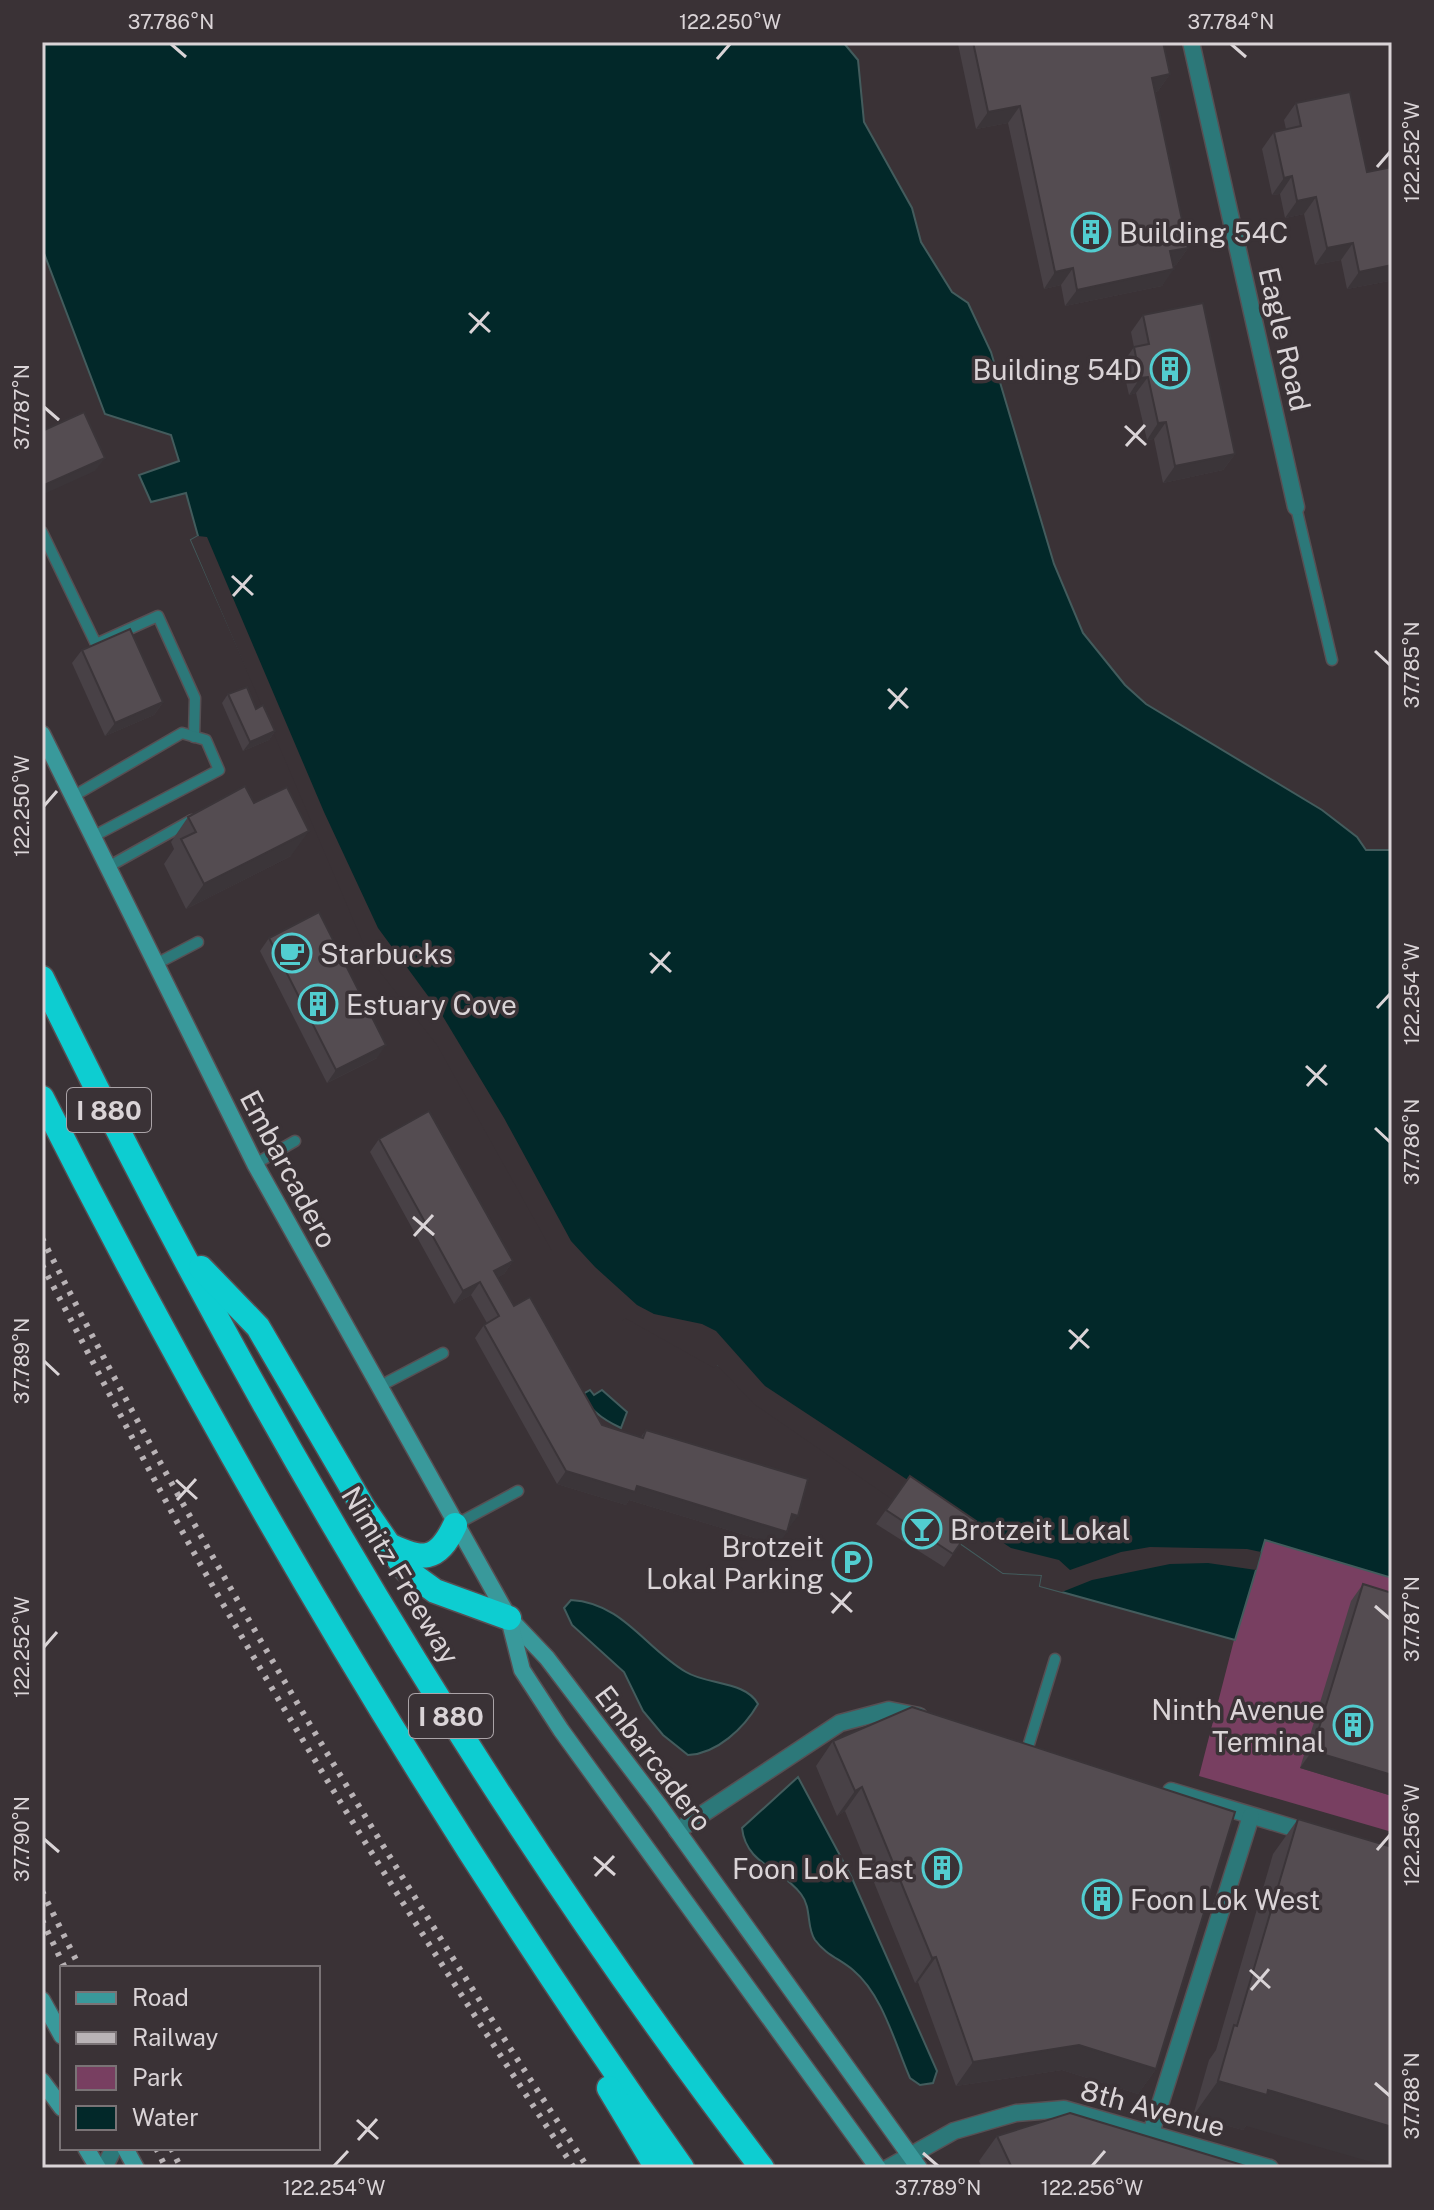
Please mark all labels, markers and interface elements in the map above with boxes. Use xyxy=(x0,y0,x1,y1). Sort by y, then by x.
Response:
text: 37.786°N xyxy=(128,10,214,34)
text: 122.250°W xyxy=(679,10,781,34)
text: 37.784°N xyxy=(1188,10,1274,34)
text: 122.252°W xyxy=(1400,101,1424,203)
building icon: Building 54C xyxy=(1070,211,1112,253)
place label: Building 54C xyxy=(1119,216,1288,249)
street label: Eagle Road xyxy=(1252,264,1318,414)
building icon: Building 54D xyxy=(1149,348,1191,390)
place label: Building 54D xyxy=(973,353,1142,386)
text: 37.787°N xyxy=(10,364,34,450)
text: 37.785°N xyxy=(1400,621,1424,709)
text: 122.250°W xyxy=(10,755,34,857)
cafe icon: Starbucks xyxy=(271,932,313,974)
place label: Starbucks xyxy=(320,937,453,970)
text: 122.254°W xyxy=(1400,943,1424,1045)
building icon: Estuary Cove xyxy=(297,983,339,1025)
place label: Estuary Cove xyxy=(346,988,517,1021)
street label: Embarcadero xyxy=(234,1085,344,1253)
road number: I 880 xyxy=(67,1088,151,1132)
text: 37.786°N xyxy=(1400,1099,1424,1185)
text: 37.789°N xyxy=(10,1318,34,1404)
street label: Nimitz Freeway xyxy=(335,1480,467,1670)
bar icon: Brotzeit Lokal xyxy=(901,1508,943,1550)
place label: Brotzeit Lokal xyxy=(950,1513,1130,1546)
place label: Brotzeit Lokal Parking xyxy=(646,1530,824,1595)
parking icon: Brotzeit Lokal Parking xyxy=(831,1541,873,1583)
text: 37.787°N xyxy=(1400,1576,1424,1662)
text: 122.252°W xyxy=(10,1596,34,1698)
street label: Embarcadero xyxy=(589,1679,719,1837)
place label: Ninth Avenue Terminal xyxy=(1151,1693,1325,1758)
road number: I 880 xyxy=(409,1694,493,1738)
building icon: Ninth Avenue Terminal xyxy=(1332,1704,1374,1746)
text: 122.256°W xyxy=(1400,1784,1424,1886)
text: 37.790°N xyxy=(10,1796,34,1882)
building icon: Foon Lok East xyxy=(921,1847,963,1889)
place label: Foon Lok East xyxy=(732,1852,914,1885)
building icon: Foon Lok West xyxy=(1081,1878,1123,1920)
place label: Foon Lok West xyxy=(1130,1883,1320,1916)
legend xyxy=(60,1966,320,2150)
text: Road xyxy=(132,1983,189,2011)
text: Railway xyxy=(132,2023,218,2051)
text: 37.788°N xyxy=(1400,2052,1424,2140)
text: Park xyxy=(132,2063,183,2091)
street label: 8th Avenue xyxy=(1077,2073,1229,2143)
text: Water xyxy=(132,2103,199,2131)
text: 122.254°W xyxy=(283,2176,385,2200)
text: 37.789°N xyxy=(895,2176,981,2200)
text: 122.256°W xyxy=(1041,2176,1143,2200)

